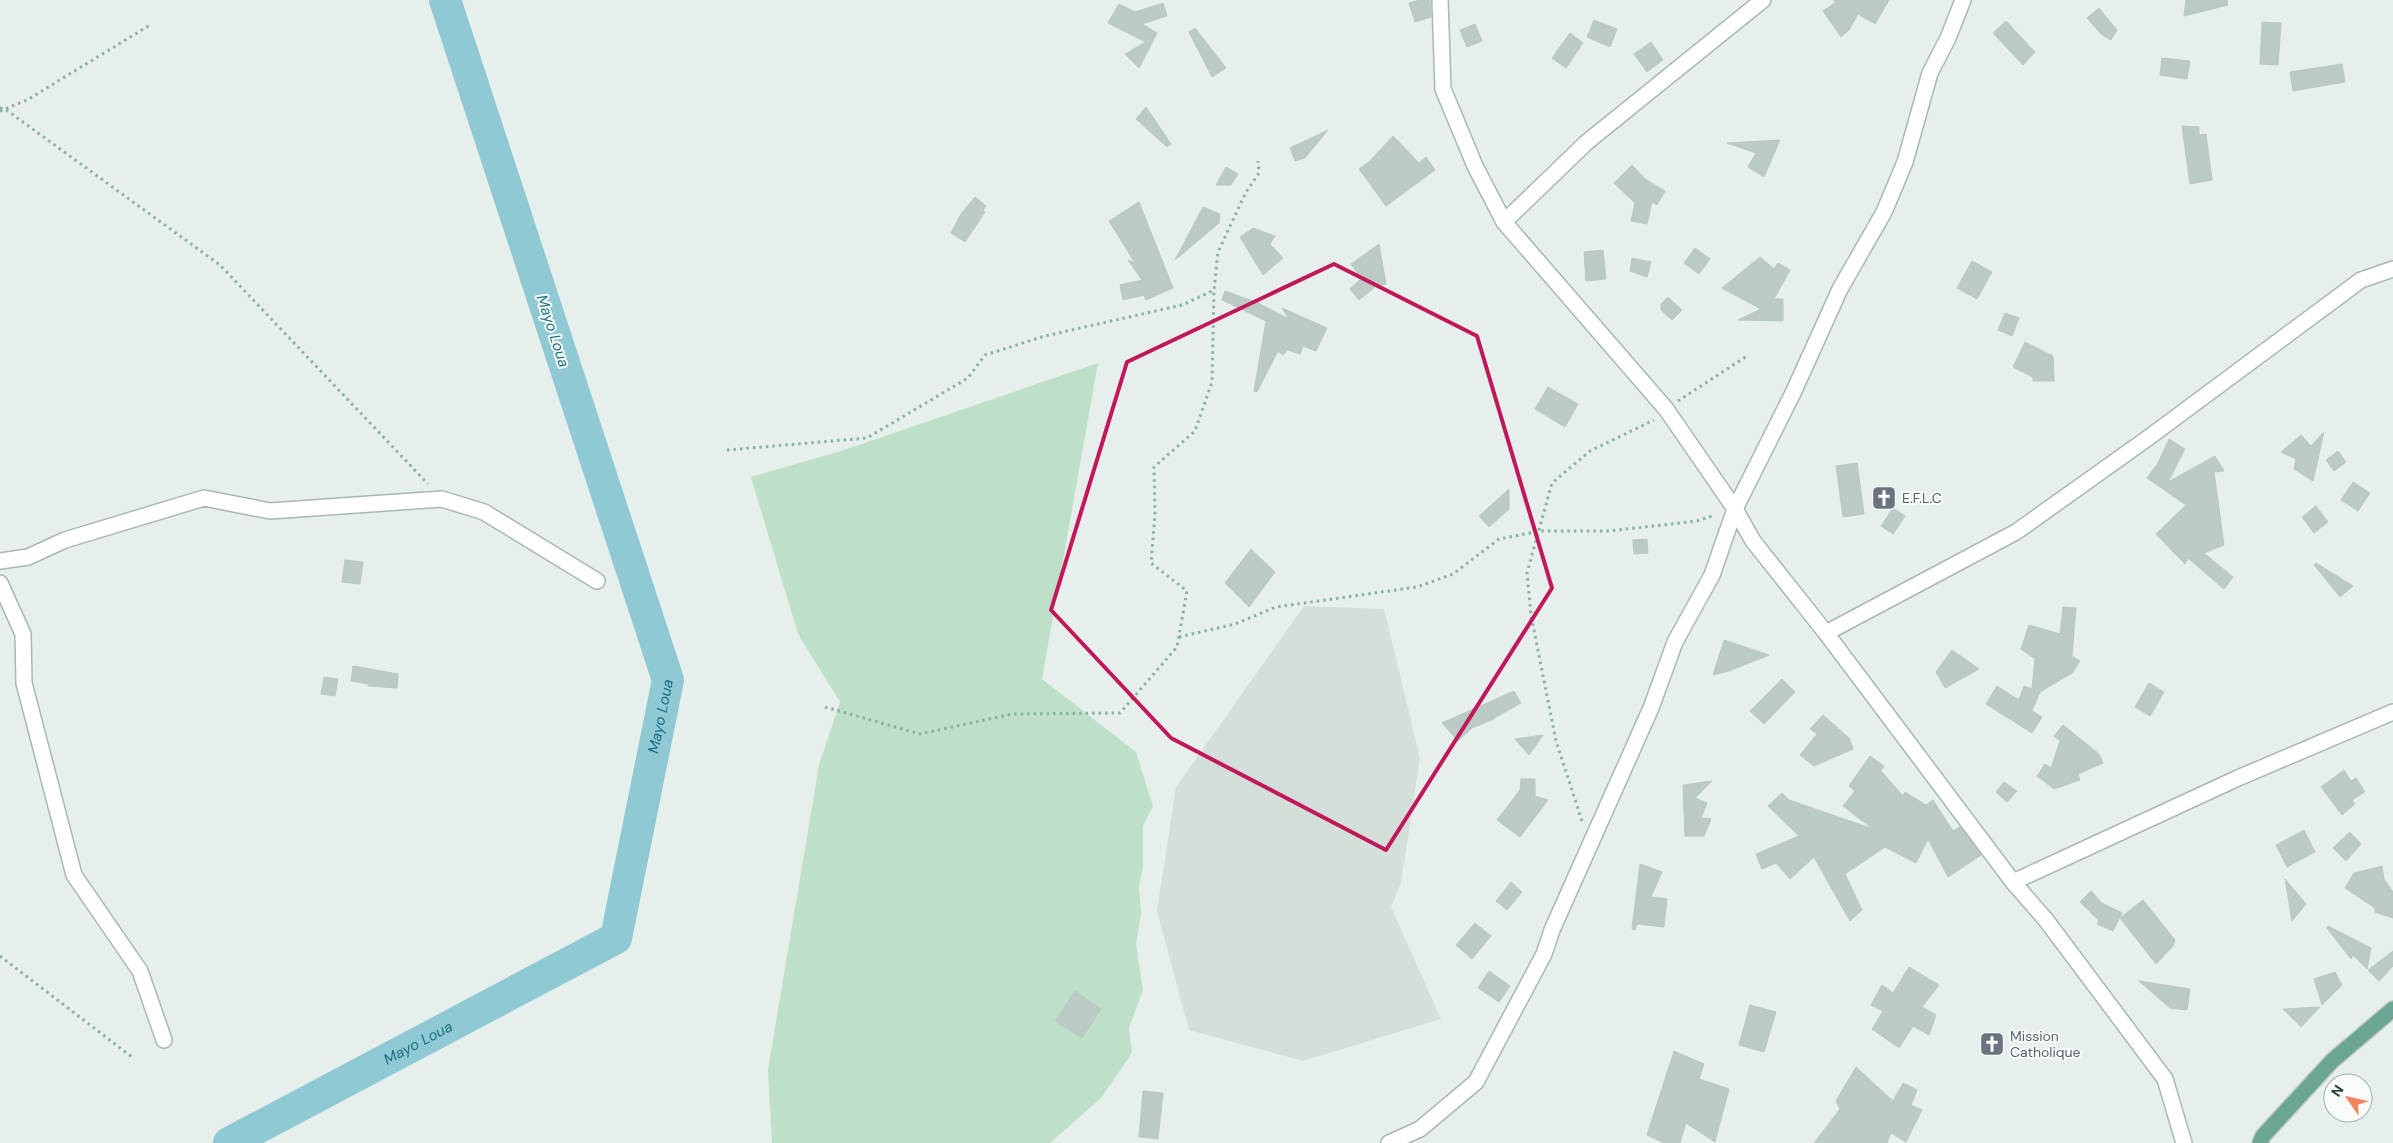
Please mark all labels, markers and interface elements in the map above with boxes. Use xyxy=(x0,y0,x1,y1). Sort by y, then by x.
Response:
water label: Mayo Loua xyxy=(532,292,574,370)
church icon: E.F.L.C xyxy=(1871,485,1897,511)
place label: E.F.L.C xyxy=(1902,489,1942,507)
water label: Mayo Loua xyxy=(643,677,678,755)
water label: Mayo Loua xyxy=(380,1016,456,1069)
place label: Mission Catholique xyxy=(2010,1027,2081,1061)
church icon: Mission Catholique xyxy=(1979,1031,2005,1057)
north arrow xyxy=(2323,1073,2373,1123)
text: N xyxy=(2327,1081,2348,1100)

